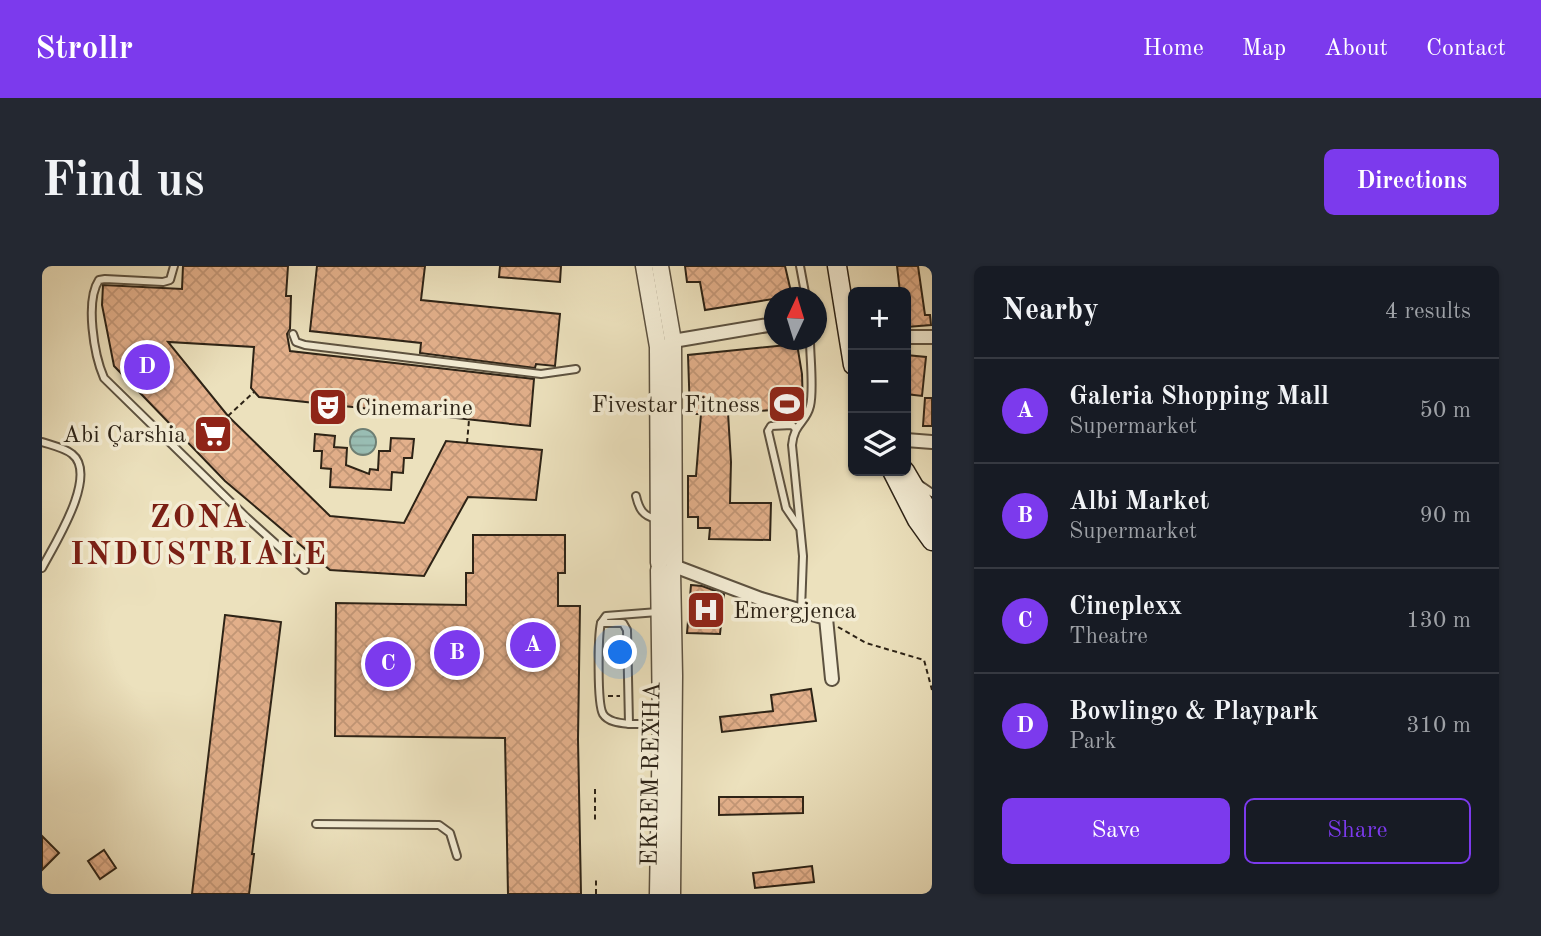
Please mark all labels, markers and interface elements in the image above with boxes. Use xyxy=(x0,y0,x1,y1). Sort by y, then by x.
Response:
text: Strollr xyxy=(35,33,133,66)
text: Home xyxy=(1143,37,1204,61)
text: Map xyxy=(1242,37,1286,61)
text: About xyxy=(1324,37,1388,61)
text: Contact xyxy=(1426,37,1506,61)
button: Directions xyxy=(1324,149,1499,215)
text: Find us xyxy=(42,158,205,207)
north arrow xyxy=(764,287,827,350)
map controls xyxy=(848,287,911,476)
button: + xyxy=(848,287,911,350)
text: Nearby xyxy=(1002,296,1099,326)
text: 4 results xyxy=(1385,300,1471,323)
pin: D xyxy=(124,341,170,393)
button: − xyxy=(848,350,911,413)
sports icon: Fivestar Fitness xyxy=(766,383,808,425)
text: Galeria Shopping Mall xyxy=(1069,384,1329,410)
theatre icon: Cinemarine xyxy=(307,386,349,428)
place label: Fivestar Fitness xyxy=(592,394,760,418)
place label: Cinemarine xyxy=(355,397,473,421)
text: A xyxy=(1016,399,1034,422)
text: 50 m xyxy=(1420,399,1471,422)
supermarket icon: Abi Çarshia xyxy=(192,413,234,455)
button: layers xyxy=(848,413,911,476)
text: Supermarket xyxy=(1069,415,1197,438)
place label: Abi Çarshia xyxy=(63,424,186,448)
text: Albi Market xyxy=(1069,489,1209,515)
district label: ZONA INDUSTRIALE xyxy=(70,503,328,572)
text: B xyxy=(1017,504,1033,527)
text: 90 m xyxy=(1420,504,1471,527)
text: Supermarket xyxy=(1069,520,1197,543)
hospital icon: Emergjenca xyxy=(685,589,727,631)
text: Cineplexx xyxy=(1069,594,1182,620)
place label: Emergjenca xyxy=(733,600,857,624)
text: C xyxy=(1017,609,1033,632)
text: 130 m xyxy=(1406,609,1471,632)
pin: A xyxy=(510,619,556,671)
text: Theatre xyxy=(1069,625,1148,648)
pin: B xyxy=(434,627,480,679)
your location xyxy=(603,635,637,669)
pin: C xyxy=(365,638,411,690)
street label: EKREM REXHA xyxy=(638,682,666,866)
text: Bowlingo & Playpark xyxy=(1069,699,1319,725)
text: D xyxy=(1016,714,1034,737)
text: 310 m xyxy=(1406,714,1471,737)
text: Park xyxy=(1069,730,1116,753)
button: Save xyxy=(1002,798,1230,864)
button: Share xyxy=(1244,798,1471,864)

